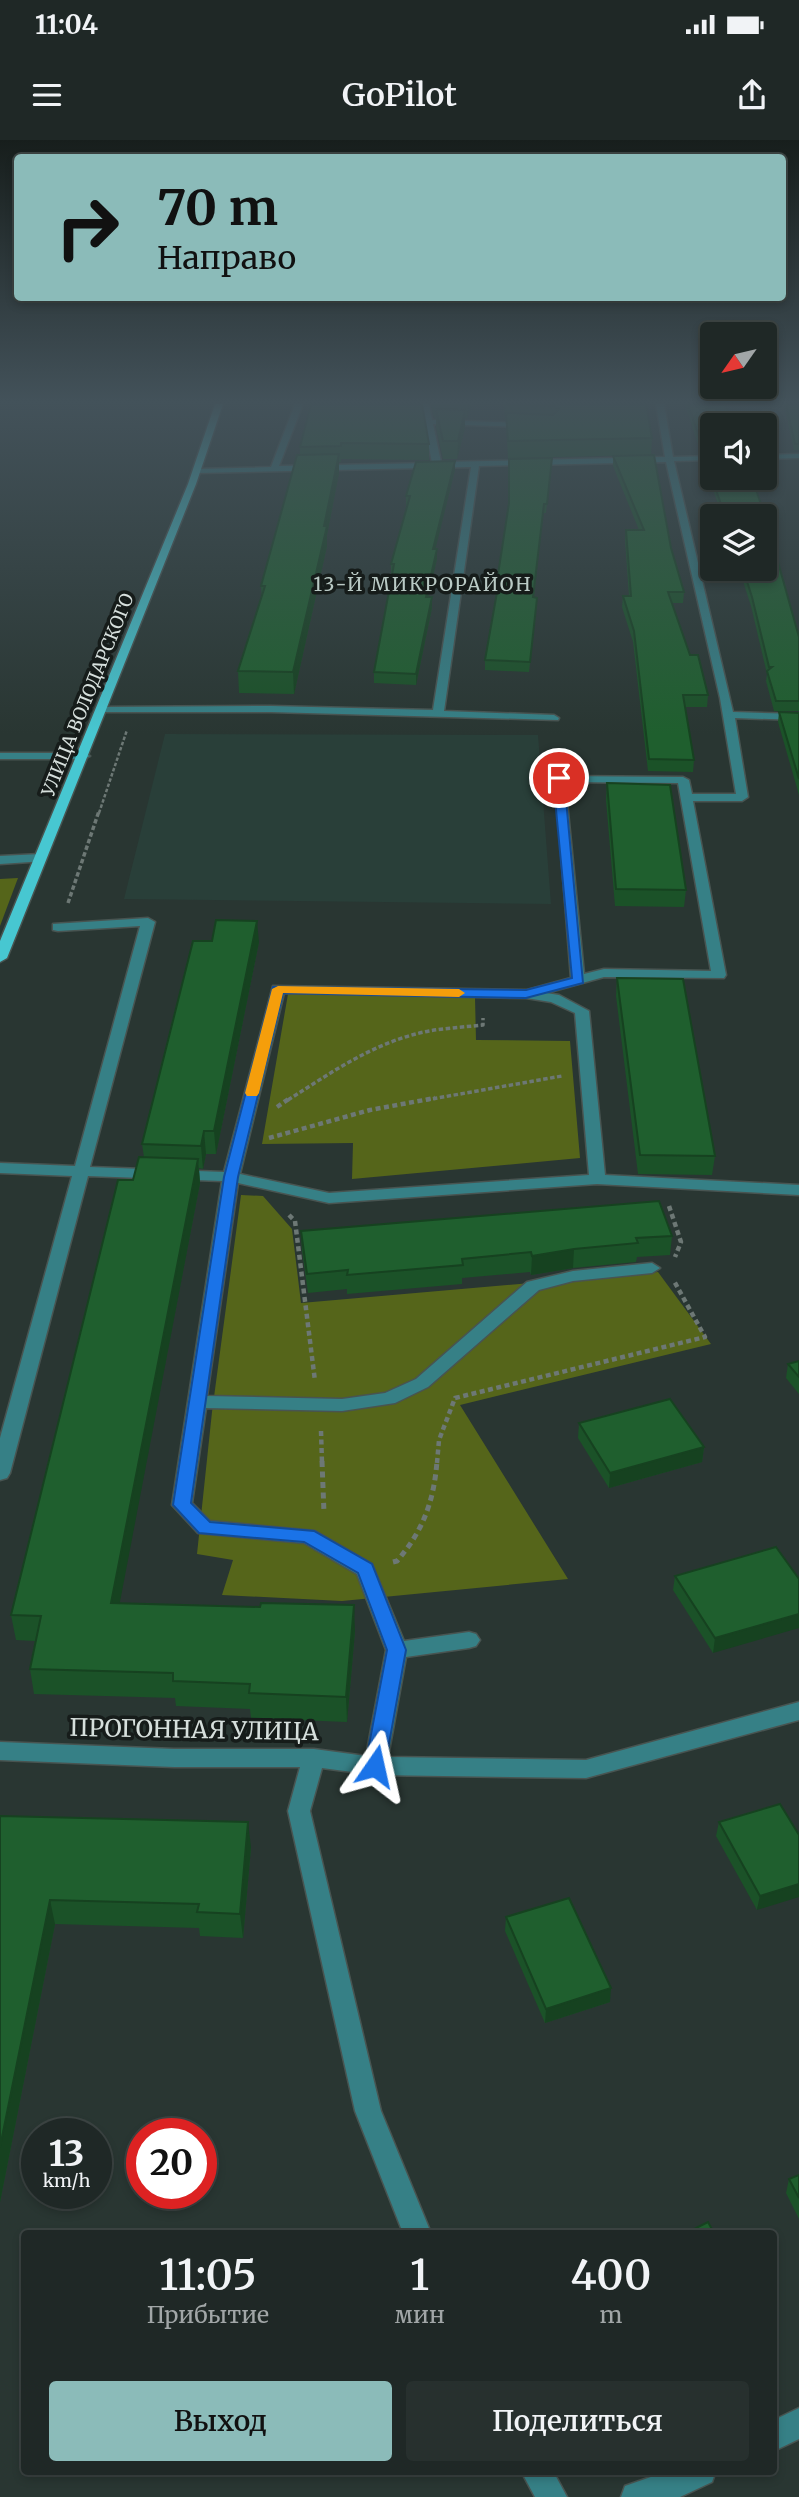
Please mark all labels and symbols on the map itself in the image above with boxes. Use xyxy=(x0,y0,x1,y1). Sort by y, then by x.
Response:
north arrow xyxy=(700,322,777,399)
district label: 13-Й МИКРОРАЙОН xyxy=(314,572,532,596)
street label: УЛИЦА ВОЛОДАРСКОГО xyxy=(36,590,139,801)
pin xyxy=(529,748,589,808)
street label: ПРОГОННАЯ УЛИЦА xyxy=(69,1712,320,1747)
position arrow xyxy=(338,1729,412,1803)
speed limit sign: 20 xyxy=(126,2118,217,2209)

